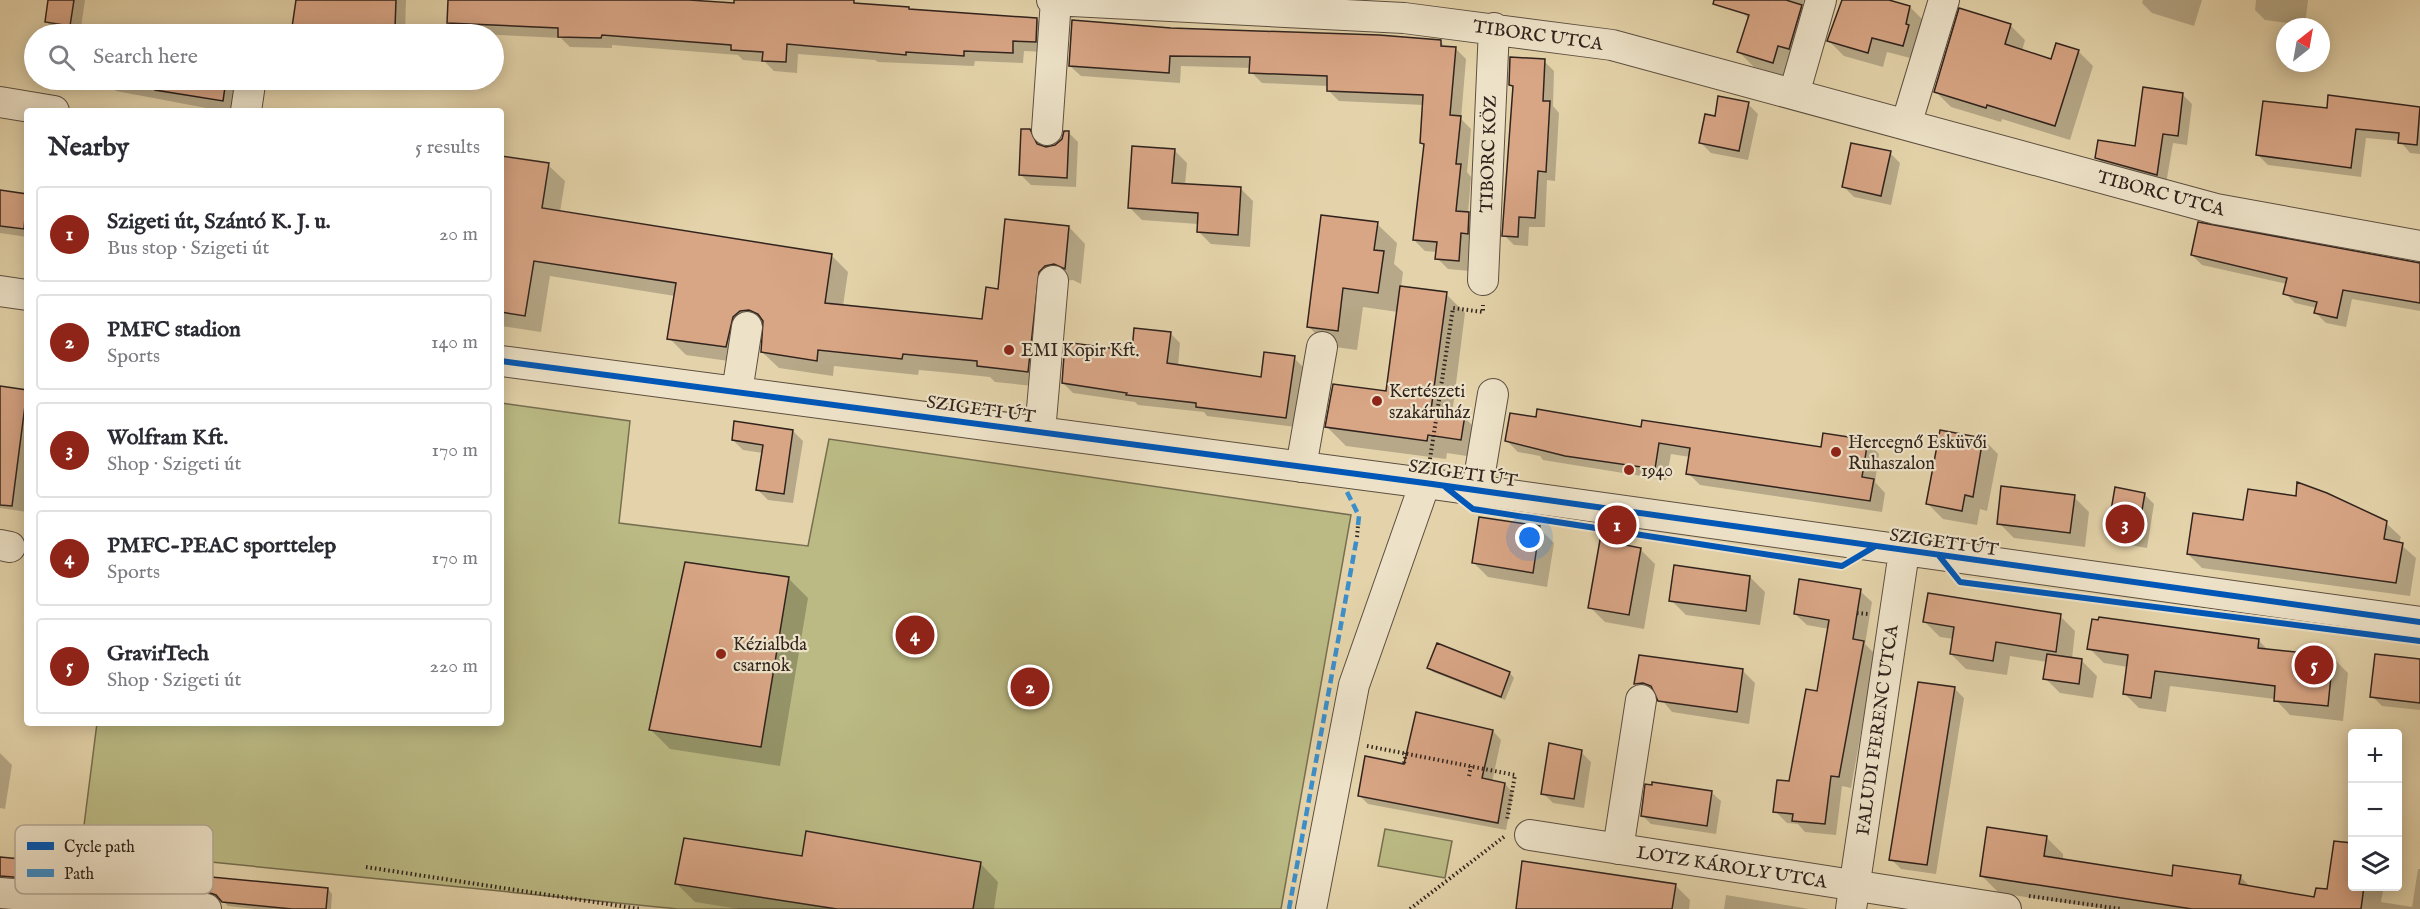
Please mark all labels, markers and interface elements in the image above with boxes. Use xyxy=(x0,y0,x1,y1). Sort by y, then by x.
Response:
street label: TIBORC UTCA xyxy=(1471,16,1605,57)
north arrow xyxy=(2276,18,2330,72)
search box xyxy=(24,24,504,90)
icon: search xyxy=(45,41,78,74)
text: Search here xyxy=(93,43,198,71)
street label: TIBORC KÖZ xyxy=(1475,94,1503,213)
text: Nearby xyxy=(48,131,129,164)
text: 5 results xyxy=(415,135,480,160)
street label: TIBORC UTCA xyxy=(2094,166,2228,223)
text: Szigeti út, Szántó K. J. u. xyxy=(107,208,331,236)
text: 1 xyxy=(66,222,73,247)
text: 20 m xyxy=(439,222,478,247)
text: Bus stop · Szigeti út xyxy=(107,236,269,261)
text: PMFC stadion xyxy=(107,316,241,344)
text: 2 xyxy=(65,330,74,355)
text: 140 m xyxy=(431,330,478,355)
place label: EMI Kopir Kft. xyxy=(1021,340,1139,363)
marker: EMI Kopir Kft. xyxy=(1002,343,1016,357)
text: Sports xyxy=(107,344,160,369)
place label: Kertészeti szakáruház xyxy=(1389,381,1470,425)
street label: SZIGETI ÚT xyxy=(925,390,1037,429)
marker: Kertészeti szakáruház xyxy=(1370,394,1384,408)
text: Wolfram Kft. xyxy=(107,424,228,452)
place label: Hercegnő Esküvői Ruhaszalon xyxy=(1848,432,1987,476)
text: 3 xyxy=(66,438,73,463)
text: 170 m xyxy=(432,438,478,463)
marker: Hercegnő Esküvői Ruhaszalon xyxy=(1829,445,1843,459)
text: Shop · Szigeti út xyxy=(107,452,241,477)
street label: SZIGETI ÚT xyxy=(1407,454,1519,493)
place label: 1940 xyxy=(1641,460,1673,483)
marker: 1940 xyxy=(1622,463,1636,477)
pin: 1 xyxy=(1598,502,1636,548)
pin: 3 xyxy=(2106,502,2144,546)
your location xyxy=(1515,523,1544,552)
street label: SZIGETI ÚT xyxy=(1888,523,2000,562)
text: PMFC-PEAC sporttelep xyxy=(107,532,336,560)
text: 4 xyxy=(65,546,74,571)
text: 170 m xyxy=(432,546,478,571)
text: Sports xyxy=(107,560,160,585)
pin: 4 xyxy=(896,612,934,658)
street label: FALUDI FERENC UTCA xyxy=(1852,623,1905,837)
place label: Kézialbda csarnok xyxy=(733,634,807,678)
text: GravirTech xyxy=(107,640,209,668)
pin: 5 xyxy=(2294,642,2334,688)
marker: Kézialbda csarnok xyxy=(714,647,728,661)
text: 5 xyxy=(66,654,73,679)
text: 220 m xyxy=(430,654,478,679)
pin: 2 xyxy=(1010,664,1050,710)
text: Shop · Szigeti út xyxy=(107,668,241,693)
map controls xyxy=(2348,729,2402,891)
button: + xyxy=(2348,729,2402,783)
button: − xyxy=(2348,783,2402,837)
legend xyxy=(15,825,213,894)
button: layers xyxy=(2348,837,2402,891)
text: Cycle path xyxy=(64,838,135,858)
street label: LOTZ KÁROLY UTCA xyxy=(1635,840,1830,895)
text: Path xyxy=(64,865,95,885)

